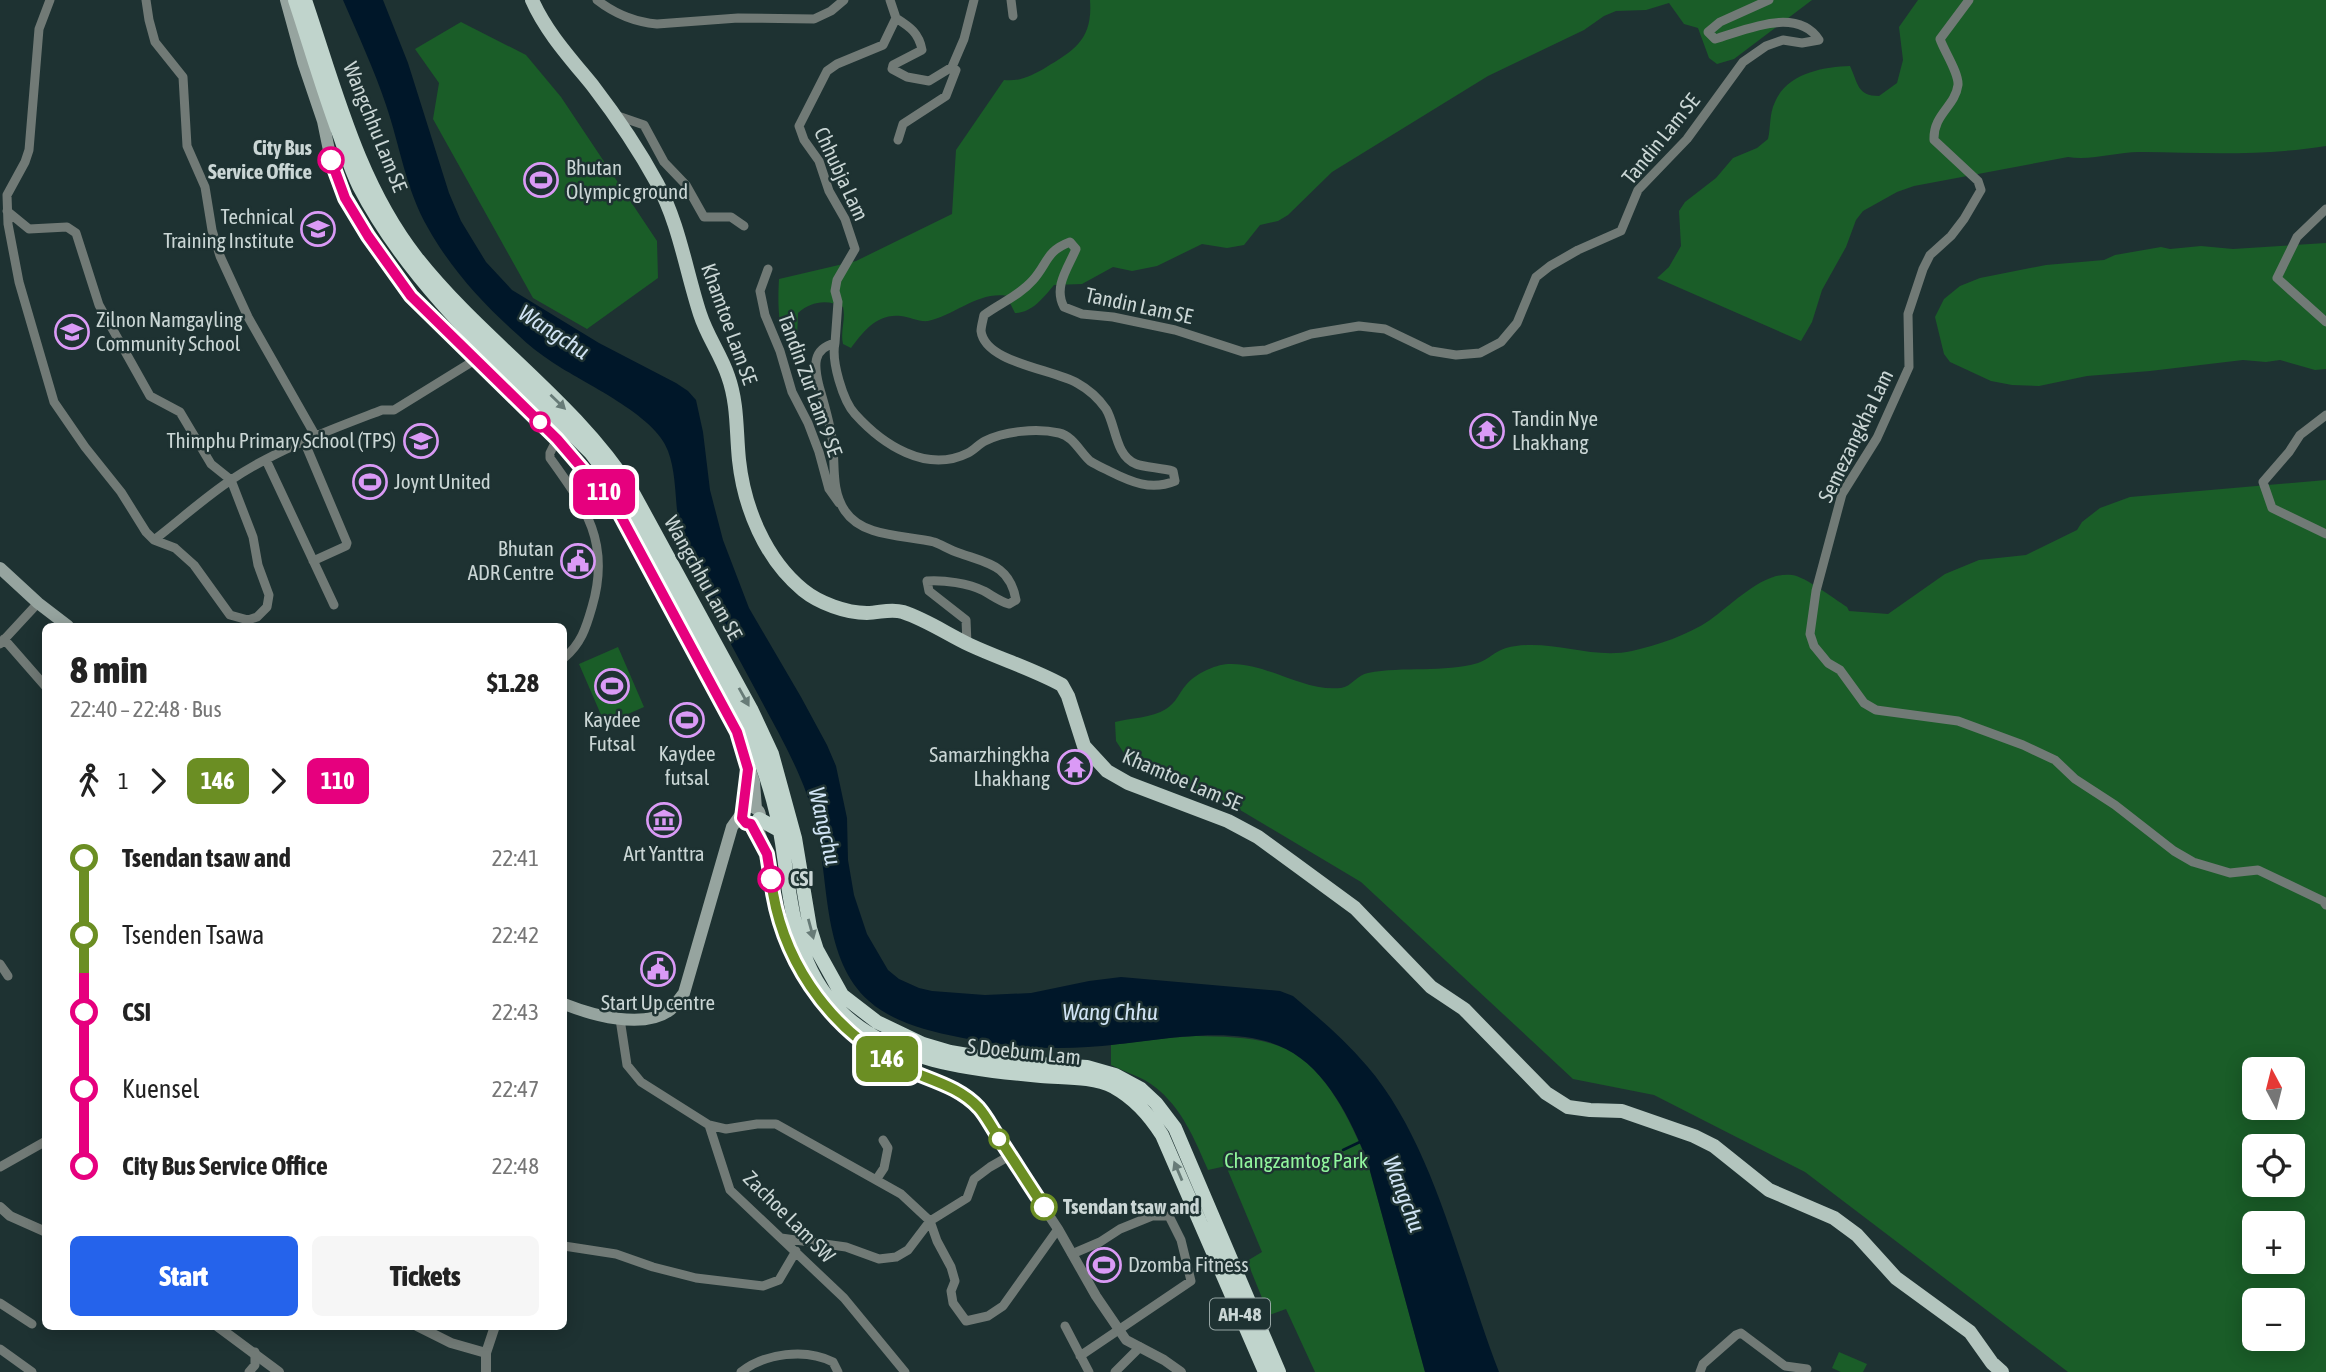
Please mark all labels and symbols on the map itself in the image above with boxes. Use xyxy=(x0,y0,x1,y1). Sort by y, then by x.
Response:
street label: Wangchhu Lam SE xyxy=(339,58,413,195)
street label: Tandin Lam SE xyxy=(1617,88,1704,188)
street label: Chhubja Lam xyxy=(810,123,874,224)
place label: City Bus Service Office xyxy=(208,135,313,183)
marker: City Bus Service Office xyxy=(318,147,344,173)
place label: Bhutan Olympic ground xyxy=(566,155,688,203)
sports icon: Bhutan Olympic ground xyxy=(522,161,560,199)
place label: Technical Training Institute xyxy=(163,204,294,252)
school or university icon: Technical Training Institute xyxy=(299,210,337,248)
street label: Khamtoe Lam SE xyxy=(697,260,763,388)
street label: Tandin Lam SE xyxy=(1083,282,1195,328)
water label: Wangchu xyxy=(514,300,594,364)
place label: Zilnon Namgayling Community School xyxy=(96,307,243,355)
street label: Tandin Zur Lam 9 SE xyxy=(774,310,848,460)
school or university icon: Zilnon Namgayling Community School xyxy=(53,313,91,351)
street label: Semezangkha Lam xyxy=(1813,365,1898,506)
one-way arrow xyxy=(549,394,566,410)
place label: Tandin Nye Lhakhang xyxy=(1512,406,1598,454)
unlabelled marker xyxy=(530,412,550,432)
temple icon: Tandin Nye Lhakhang xyxy=(1468,412,1506,450)
school or university icon: Thimphu Primary School (TPS) xyxy=(402,422,440,460)
place label: Thimphu Primary School (TPS) xyxy=(167,428,396,452)
sports icon: Joynt United xyxy=(351,463,389,501)
place label: Joynt United xyxy=(394,469,491,493)
line badge: 110 xyxy=(564,469,644,515)
street label: Wangchhu Lam SE xyxy=(660,511,748,644)
place label: Bhutan ADR Centre xyxy=(468,536,554,584)
public building icon: Bhutan ADR Centre xyxy=(559,542,597,580)
sports icon: Kaydee Futsal xyxy=(593,667,631,705)
one-way arrow xyxy=(738,687,750,706)
sports icon: Kaydee futsal xyxy=(668,701,706,739)
place label: Kaydee Futsal xyxy=(584,707,641,755)
place label: Kaydee futsal xyxy=(659,741,716,789)
place label: Samarzhingkha Lhakhang xyxy=(929,742,1050,790)
street label: Khamtoe Lam SE xyxy=(1119,743,1246,815)
temple icon: Samarzhingkha Lhakhang xyxy=(1056,748,1094,786)
water label: Wangchu xyxy=(803,785,847,867)
museum icon: Art Yanttra xyxy=(645,801,683,839)
place label: Art Yanttra xyxy=(624,841,704,865)
marker: CSI xyxy=(758,866,784,892)
place label: CSI xyxy=(790,866,814,890)
one-way arrow xyxy=(806,918,817,940)
public building icon: Start Up centre xyxy=(639,950,677,988)
place label: Start Up centre xyxy=(601,990,715,1014)
water label: Wang Chhu xyxy=(1062,999,1158,1025)
street label: S Doebum Lam xyxy=(966,1033,1082,1069)
line badge: 146 xyxy=(847,1036,927,1082)
north arrow xyxy=(2242,1057,2305,1120)
unlabelled marker xyxy=(989,1129,1009,1149)
park label: Changzamtog Park xyxy=(1224,1148,1368,1172)
water label: Wangchu xyxy=(1378,1152,1430,1236)
one-way arrow xyxy=(1172,1161,1183,1182)
street label: Zachoe Lam SW xyxy=(739,1166,841,1268)
marker: Tsendan tsaw and xyxy=(1031,1194,1057,1220)
place label: Tsendan tsaw and xyxy=(1063,1194,1199,1218)
sports icon: Dzomba Fitness xyxy=(1085,1246,1123,1284)
place label: Dzomba Fitness xyxy=(1128,1252,1249,1276)
road number: AH-48 xyxy=(1210,1298,1270,1330)

